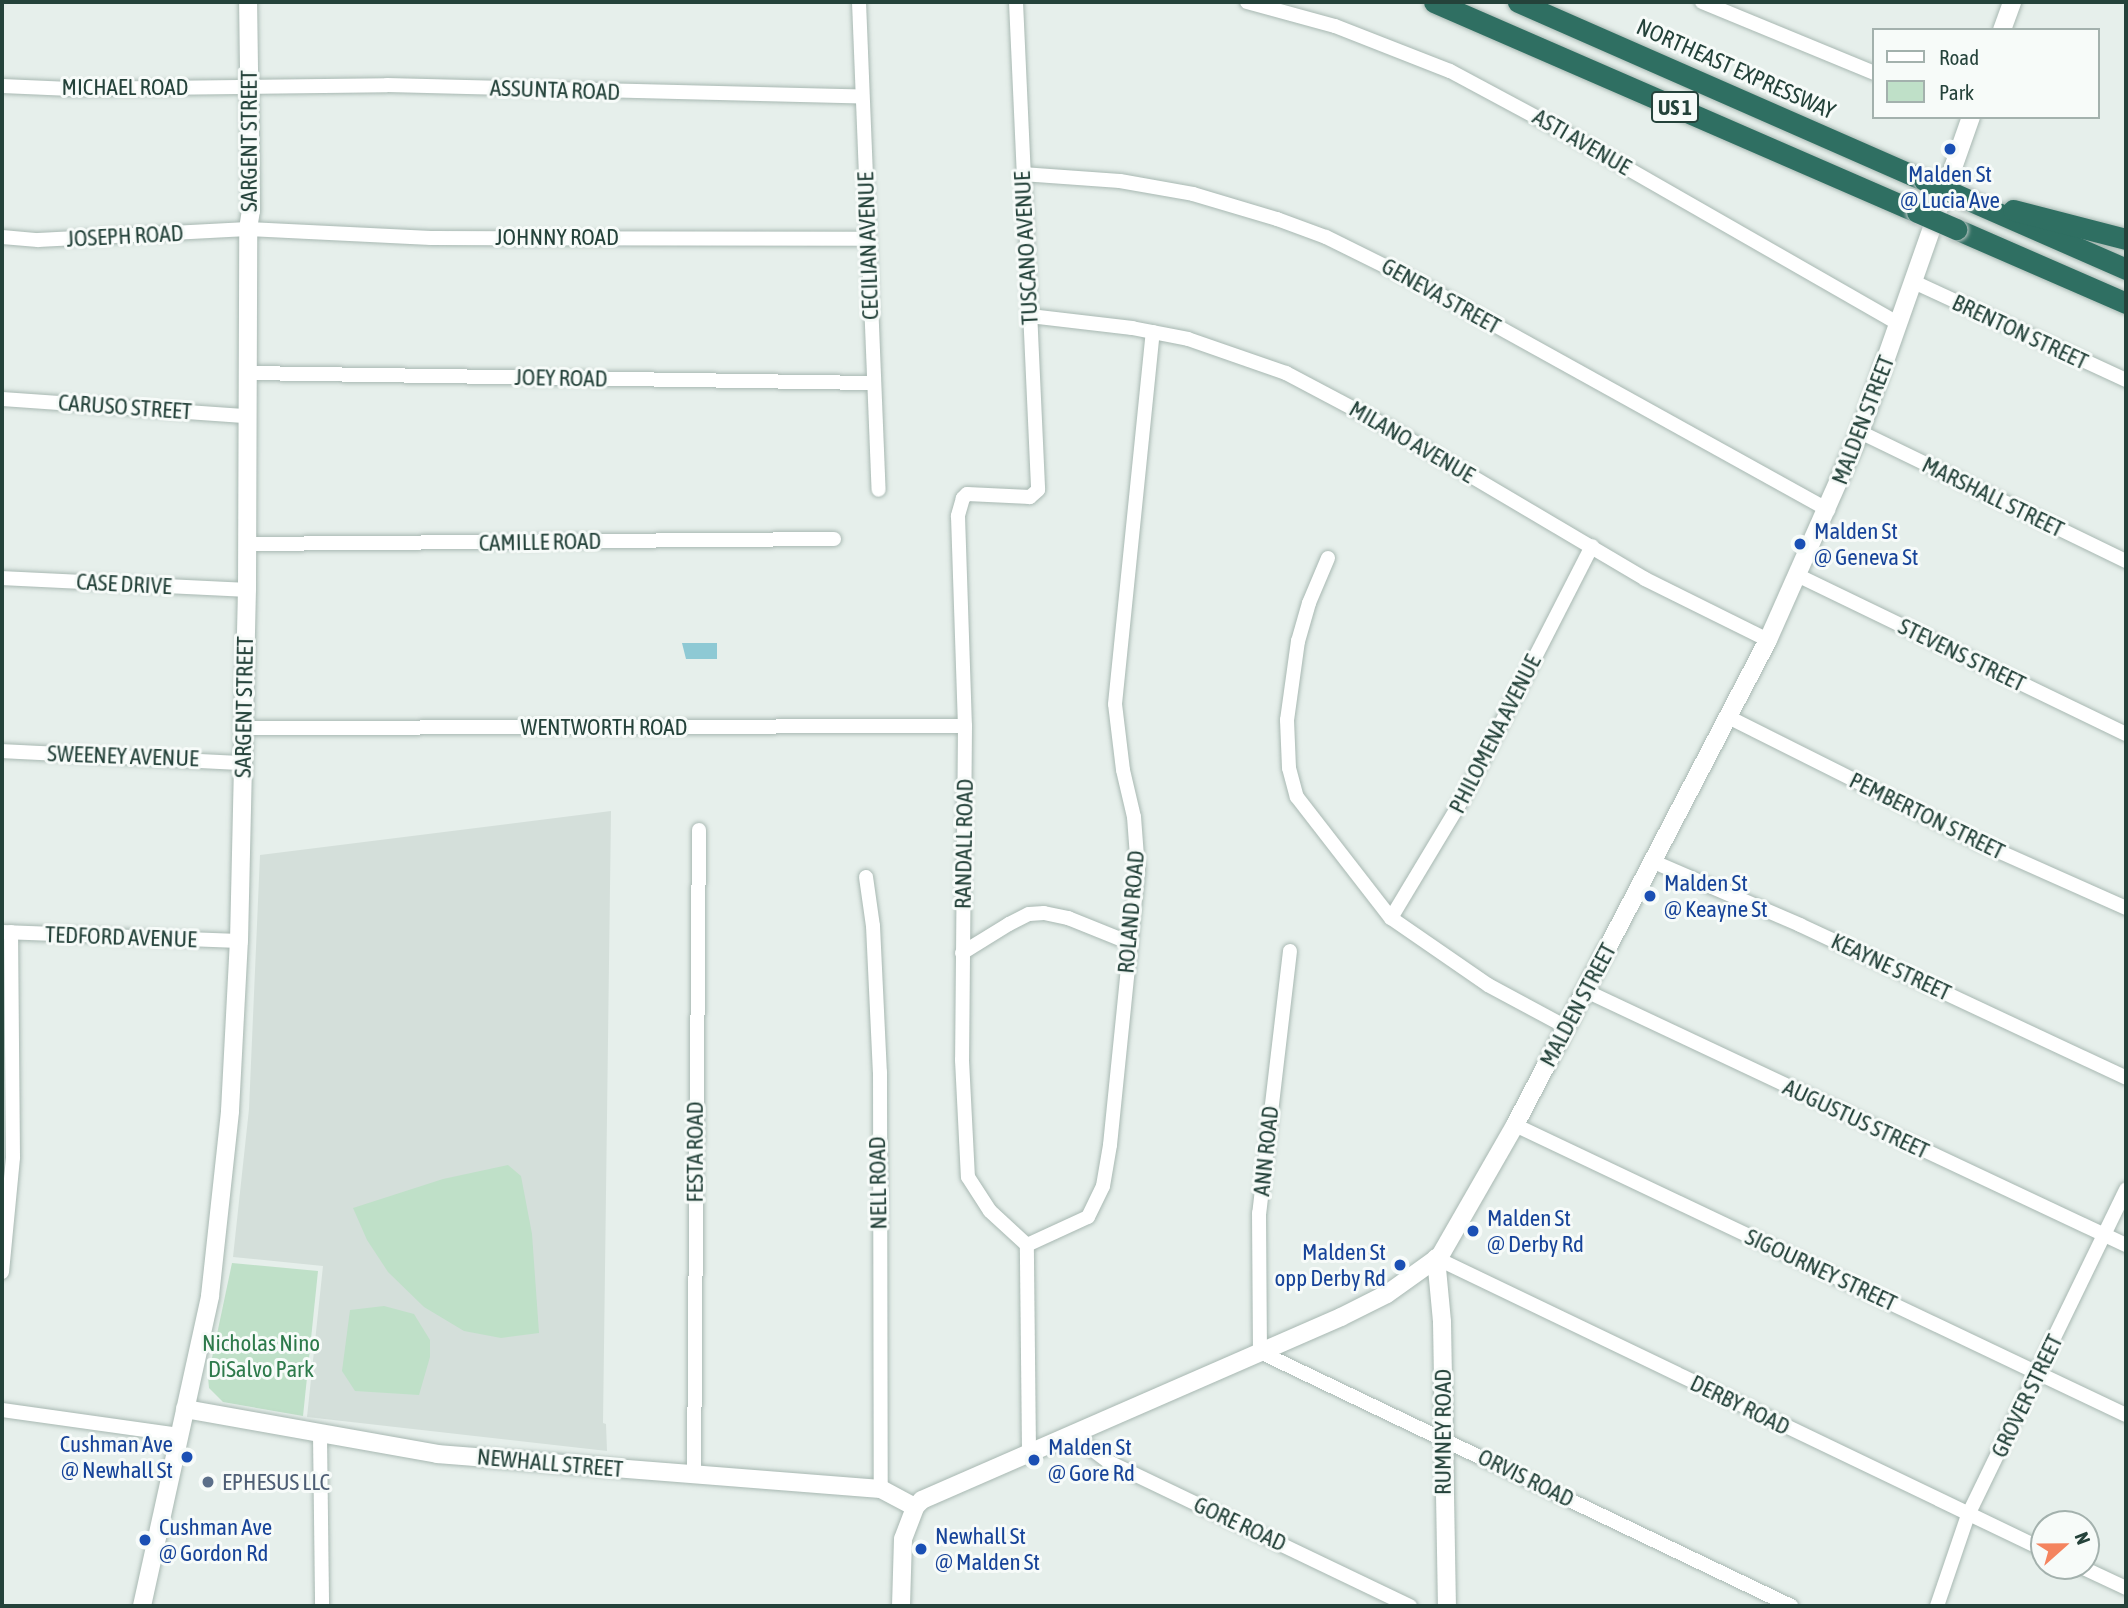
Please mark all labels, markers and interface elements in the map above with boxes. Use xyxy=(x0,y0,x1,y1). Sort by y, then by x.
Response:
street label: NORTHEAST EXPRESSWAY xyxy=(1632,13,1840,125)
legend xyxy=(1872,28,2100,119)
text: Road xyxy=(1939,45,1979,69)
street label: SARGENT STREET xyxy=(235,70,263,212)
street label: MICHAEL ROAD xyxy=(62,73,188,101)
street label: ASSUNTA ROAD xyxy=(489,74,621,106)
text: Park xyxy=(1939,80,1974,104)
road number: US 1 xyxy=(1650,90,1700,124)
street label: ASTI AVENUE xyxy=(1528,103,1636,181)
marker: Malden St @ Lucia Ave xyxy=(1942,141,1958,157)
place label: Malden St @ Lucia Ave xyxy=(1900,160,2000,214)
street label: TUSCANO AVENUE xyxy=(1008,170,1044,326)
street label: CECILIAN AVENUE xyxy=(852,172,884,320)
street label: JOSEPH ROAD xyxy=(66,219,184,253)
street label: JOHNNY ROAD xyxy=(495,223,619,251)
street label: GENEVA STREET xyxy=(1377,252,1505,340)
street label: BRENTON STREET xyxy=(1948,289,2092,375)
street label: MALDEN STREET xyxy=(1826,352,1900,488)
street label: JOEY ROAD xyxy=(514,363,608,393)
street label: CARUSO STREET xyxy=(57,389,193,425)
street label: MILANO AVENUE xyxy=(1344,395,1480,489)
street label: MARSHALL STREET xyxy=(1918,451,2068,543)
place label: Malden St @ Geneva St xyxy=(1814,517,1918,571)
street label: CAMILLE ROAD xyxy=(479,527,601,557)
marker: Malden St @ Geneva St xyxy=(1792,536,1808,552)
street label: CASE DRIVE xyxy=(76,568,172,600)
street label: STEVENS STREET xyxy=(1894,612,2030,698)
street label: SARGENT STREET xyxy=(229,636,259,778)
street label: PHILOMENA AVENUE xyxy=(1443,650,1547,818)
street label: WENTWORTH ROAD xyxy=(521,713,687,741)
street label: SWEENEY AVENUE xyxy=(47,740,199,772)
street label: PEMBERTON STREET xyxy=(1845,766,2009,866)
street label: RANDALL ROAD xyxy=(949,779,979,909)
street label: ROLAND ROAD xyxy=(1112,849,1150,975)
place label: Malden St @ Keayne St xyxy=(1664,869,1768,923)
marker: Malden St @ Keayne St xyxy=(1642,888,1658,904)
street label: TEDFORD AVENUE xyxy=(45,921,197,953)
street label: KEAYNE STREET xyxy=(1827,927,1955,1007)
street label: MALDEN STREET xyxy=(1534,939,1622,1071)
street label: AUGUSTUS STREET xyxy=(1779,1073,1933,1165)
street label: FESTA ROAD xyxy=(681,1101,709,1203)
street label: ANN ROAD xyxy=(1248,1105,1284,1197)
street label: NELL ROAD xyxy=(863,1136,893,1230)
place label: Malden St @ Derby Rd xyxy=(1487,1204,1584,1258)
marker: Malden St @ Derby Rd xyxy=(1465,1223,1481,1239)
street label: SIGOURNEY STREET xyxy=(1741,1223,1901,1317)
place label: Malden St opp Derby Rd xyxy=(1274,1238,1386,1292)
marker: Malden St opp Derby Rd xyxy=(1392,1257,1408,1273)
park label: Nicholas Nino DiSalvo Park xyxy=(202,1329,320,1383)
street label: GROVER STREET xyxy=(1985,1330,2069,1462)
street label: RUMNEY ROAD xyxy=(1429,1369,1457,1495)
street label: DERBY ROAD xyxy=(1686,1369,1794,1441)
place label: Cushman Ave @ Newhall St xyxy=(60,1430,173,1484)
place label: Malden St @ Gore Rd xyxy=(1048,1433,1135,1487)
street label: NEWHALL STREET xyxy=(476,1443,624,1483)
street label: ORVIS ROAD xyxy=(1473,1443,1579,1513)
marker: Cushman Ave @ Newhall St xyxy=(179,1449,195,1465)
marker: Malden St @ Gore Rd xyxy=(1026,1452,1042,1468)
place label: EPHESUS LLC xyxy=(222,1468,330,1496)
marker: EPHESUS LLC xyxy=(200,1474,216,1490)
street label: GORE ROAD xyxy=(1189,1491,1291,1557)
north arrow xyxy=(2030,1510,2100,1580)
place label: Cushman Ave @ Gordon Rd xyxy=(159,1513,272,1567)
place label: Newhall St @ Malden St xyxy=(935,1522,1040,1576)
text: N xyxy=(2070,1529,2095,1547)
marker: Cushman Ave @ Gordon Rd xyxy=(137,1532,153,1548)
marker: Newhall St @ Malden St xyxy=(913,1541,929,1557)

